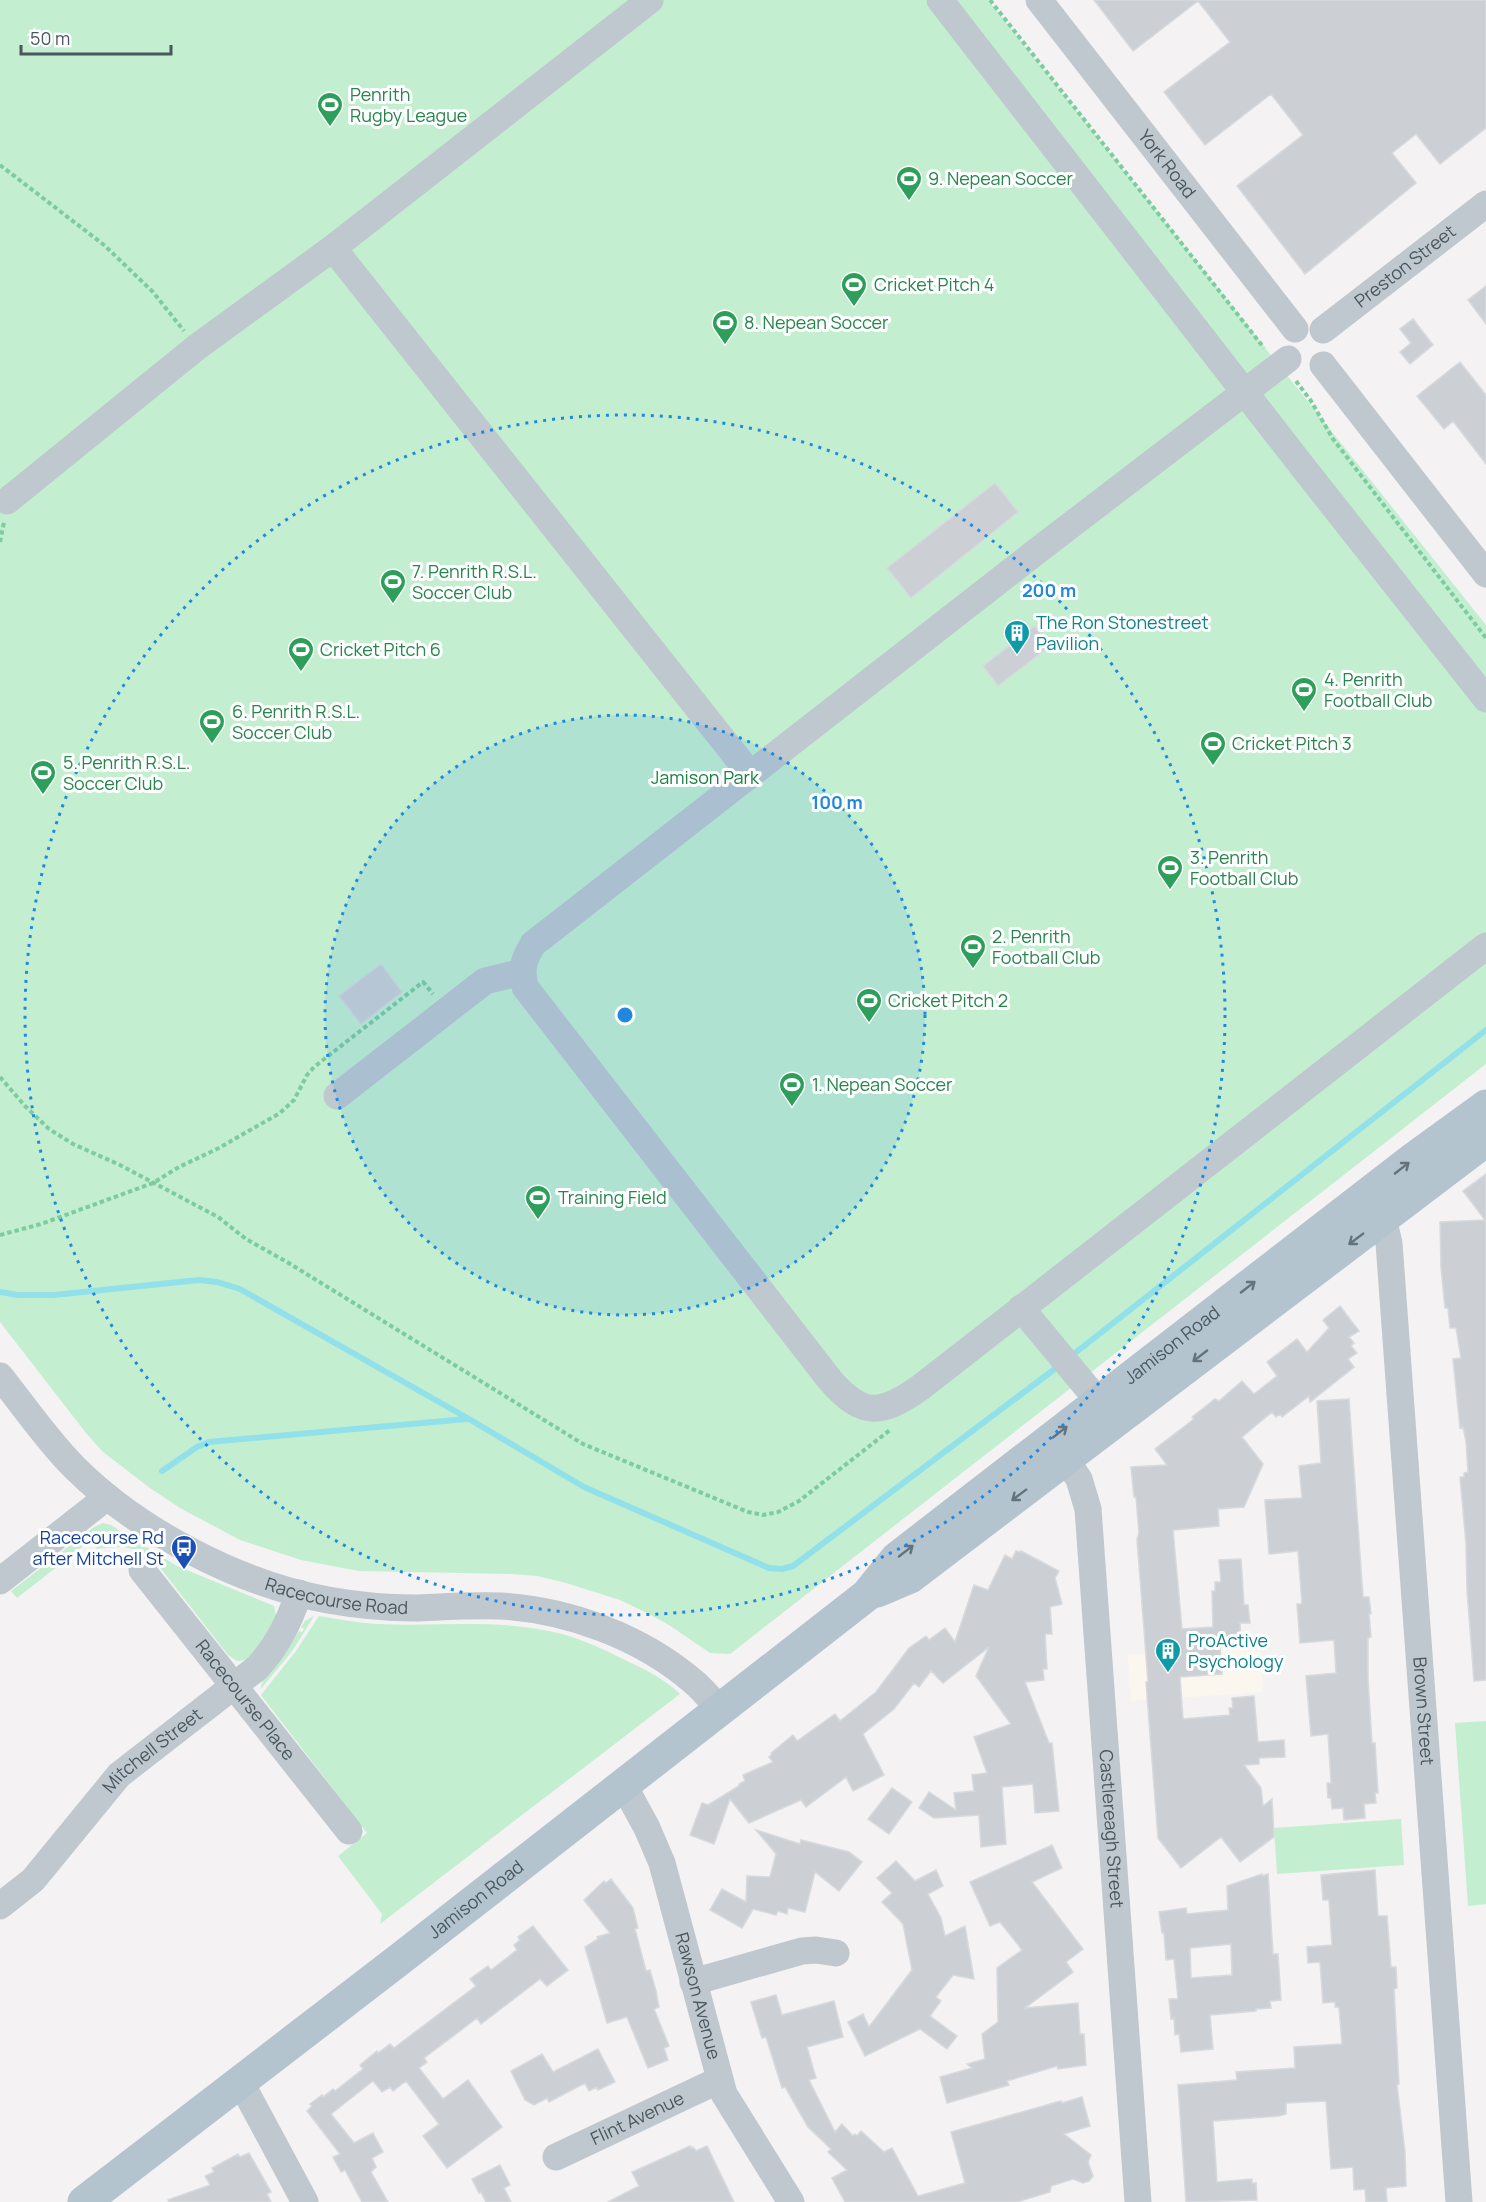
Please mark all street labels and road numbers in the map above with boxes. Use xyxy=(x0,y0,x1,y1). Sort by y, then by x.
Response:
street label: York Road xyxy=(1133,124,1202,203)
street label: Preston Street xyxy=(1349,219,1460,312)
street label: Jamison Road xyxy=(1119,1300,1224,1389)
street label: Racecourse Road xyxy=(262,1571,408,1619)
street label: Racecourse Place xyxy=(191,1634,301,1765)
street label: Brown Street xyxy=(1408,1656,1440,1766)
street label: Mitchell Street xyxy=(96,1702,207,1797)
street label: Castlereagh Street xyxy=(1094,1749,1130,1909)
street label: Jamison Road xyxy=(423,1854,528,1944)
street label: Rawson Avenue xyxy=(670,1930,727,2062)
street label: Flint Avenue xyxy=(586,2085,688,2150)

